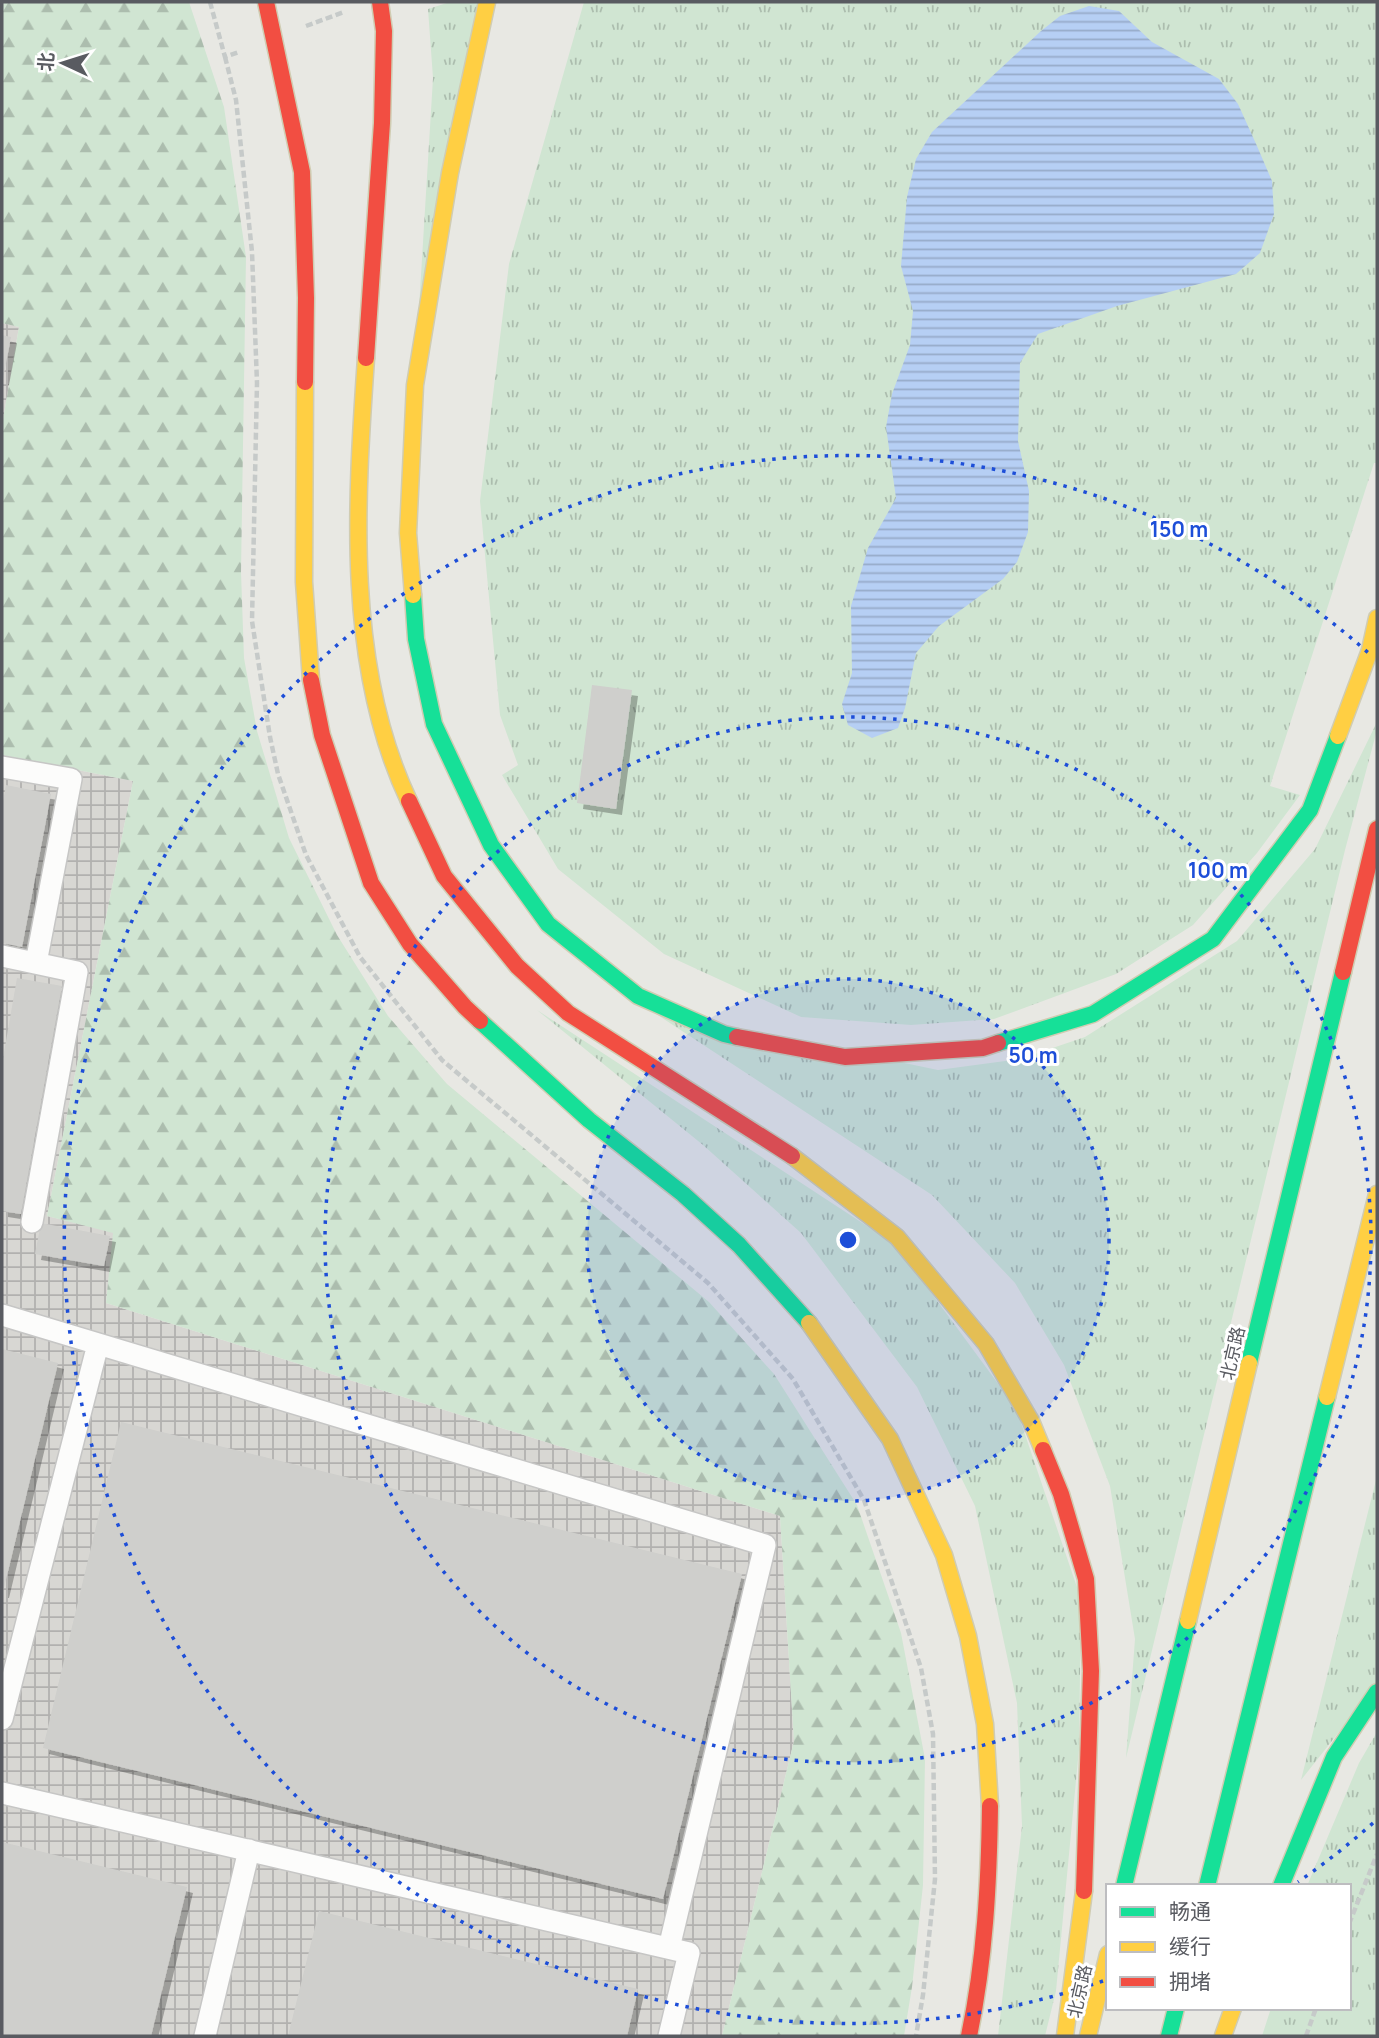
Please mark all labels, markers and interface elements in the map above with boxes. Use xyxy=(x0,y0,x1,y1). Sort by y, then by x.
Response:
north arrow xyxy=(28,28,98,98)
text: 北 xyxy=(32,51,60,72)
text: 150 m xyxy=(1150,515,1208,543)
text: 100 m xyxy=(1188,856,1248,884)
text: 50 m xyxy=(1008,1041,1058,1069)
centre of rings xyxy=(836,1228,860,1252)
street label: 北京路 xyxy=(1214,1324,1250,1382)
legend xyxy=(1106,1884,1351,2010)
text: 畅通 xyxy=(1169,1897,1211,1925)
text: 缓行 xyxy=(1169,1932,1211,1960)
street label: 北京路 xyxy=(1061,1962,1097,2020)
text: 拥堵 xyxy=(1169,1967,1211,1995)

